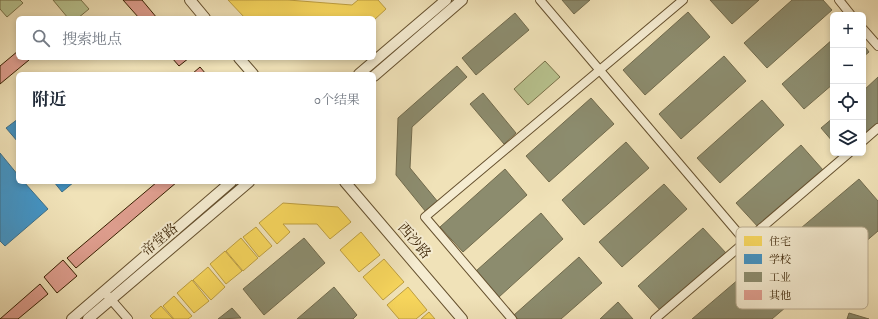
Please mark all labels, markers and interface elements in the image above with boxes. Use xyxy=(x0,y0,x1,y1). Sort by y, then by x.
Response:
map controls xyxy=(830,12,866,156)
button: + xyxy=(830,12,866,48)
search box xyxy=(16,16,376,60)
icon: search xyxy=(30,27,52,49)
text: 搜索地点 xyxy=(62,30,122,49)
button: − xyxy=(830,48,866,84)
button: locate xyxy=(830,84,866,120)
text: 附近 xyxy=(32,89,66,111)
text: 0个结果 xyxy=(314,92,360,108)
button: layers xyxy=(830,120,866,156)
street label: 西沙路 xyxy=(393,219,435,263)
street label: 帝堂路 xyxy=(138,220,182,260)
legend xyxy=(736,227,868,309)
text: 住宅 xyxy=(769,235,791,249)
text: 学校 xyxy=(769,253,791,267)
text: 工业 xyxy=(769,271,791,285)
text: 其他 xyxy=(769,289,791,303)

